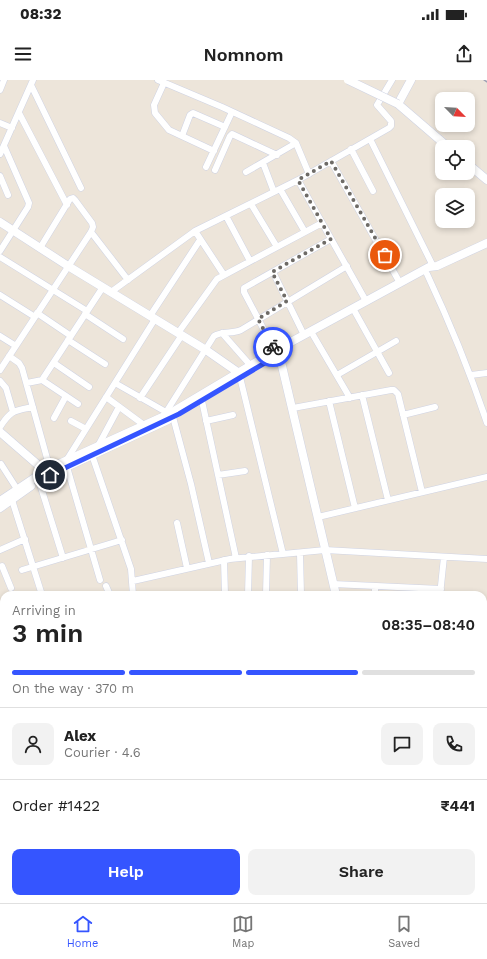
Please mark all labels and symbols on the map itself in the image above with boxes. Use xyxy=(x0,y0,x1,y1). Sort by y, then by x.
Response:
north arrow xyxy=(435,92,475,132)
pin xyxy=(368,238,402,272)
courier xyxy=(253,327,293,367)
pin xyxy=(33,458,67,492)

